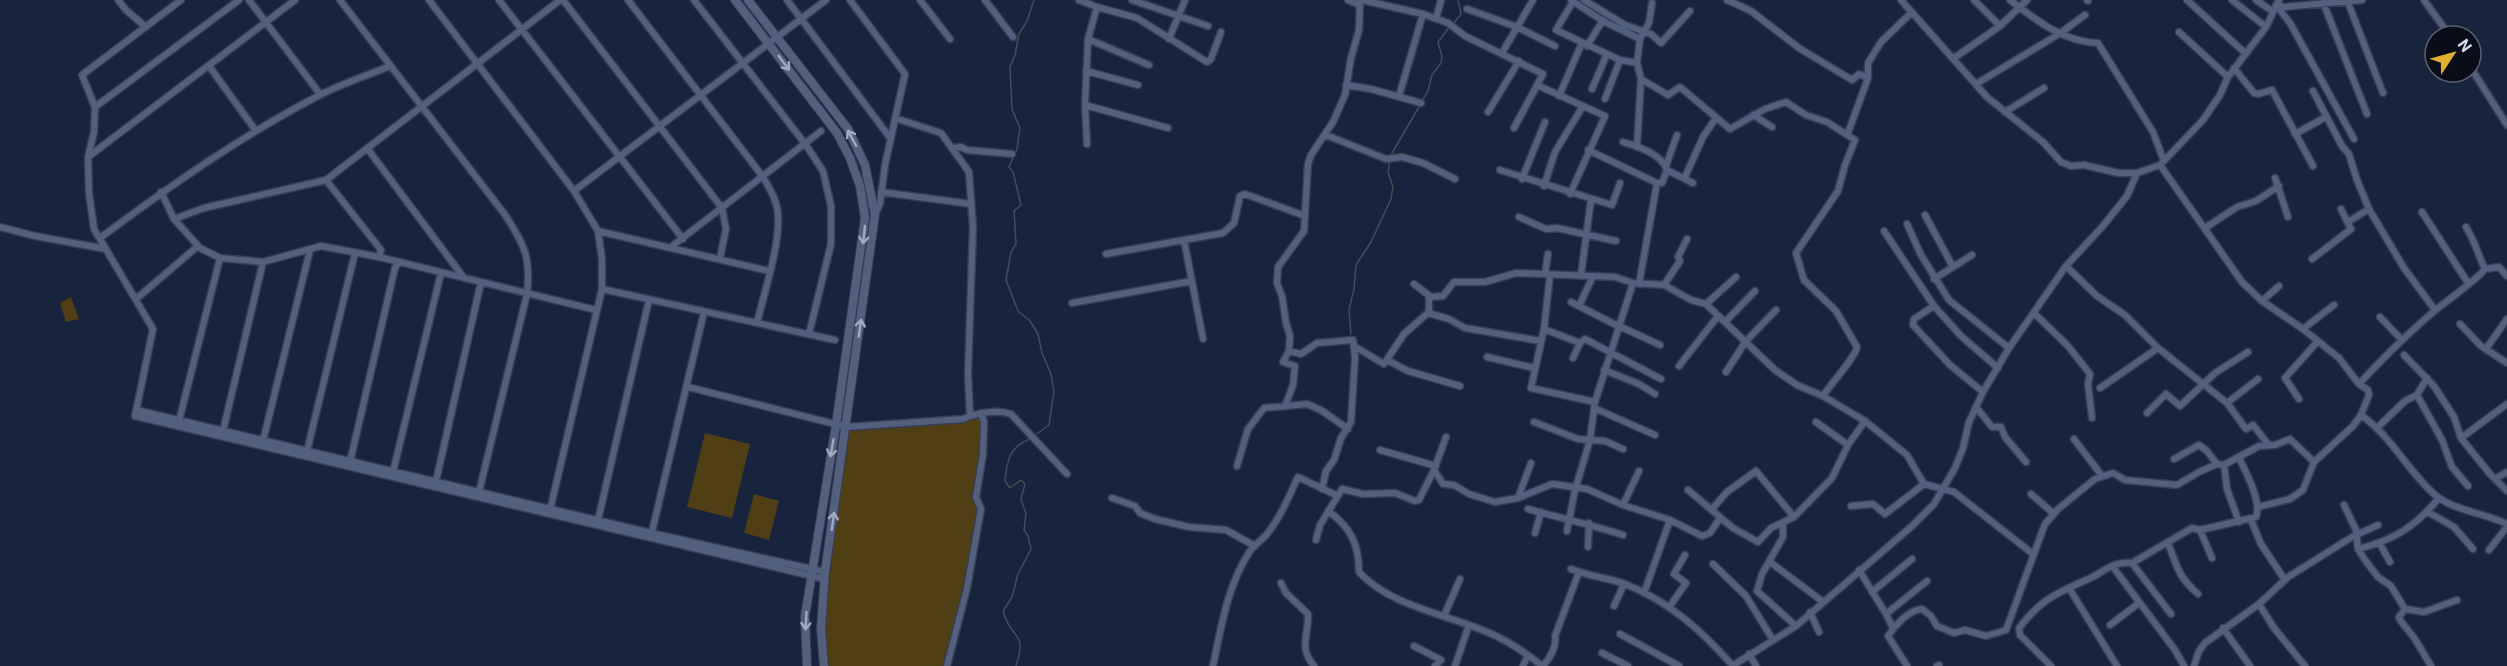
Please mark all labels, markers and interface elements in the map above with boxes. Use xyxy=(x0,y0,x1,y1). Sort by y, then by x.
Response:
north arrow xyxy=(2423,24,2483,84)
text: N xyxy=(2454,35,2476,56)
one-way arrow xyxy=(778,54,790,70)
one-way arrow xyxy=(846,130,858,147)
one-way arrow xyxy=(858,224,869,244)
one-way arrow xyxy=(855,318,866,338)
one-way arrow xyxy=(826,438,837,458)
one-way arrow xyxy=(827,512,838,531)
one-way arrow xyxy=(800,610,811,630)

